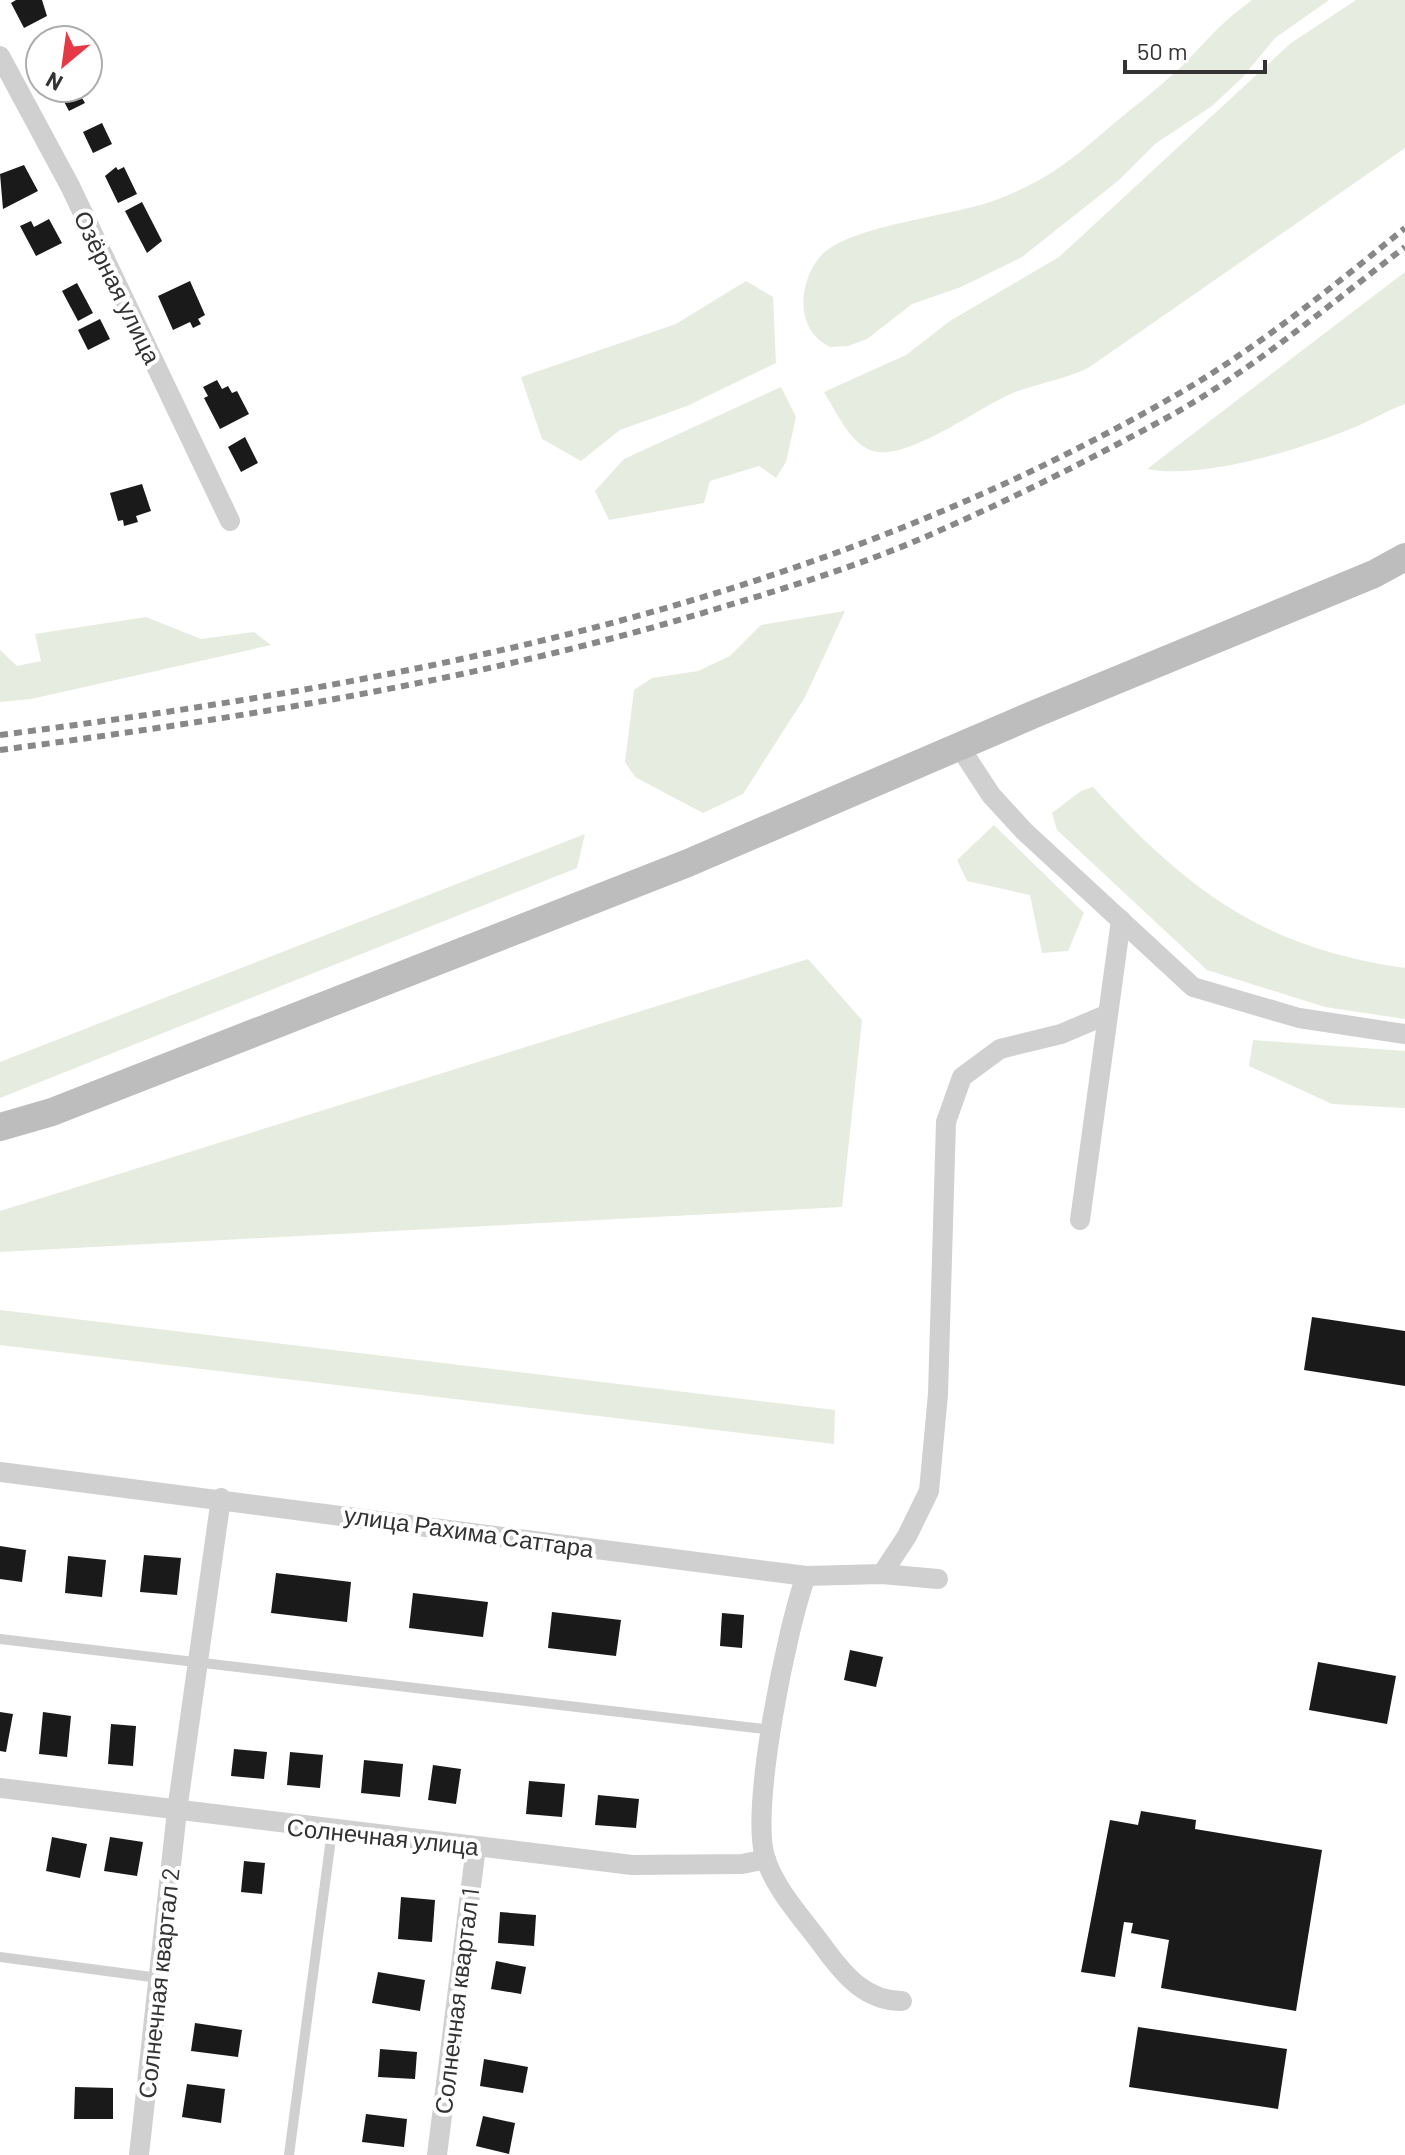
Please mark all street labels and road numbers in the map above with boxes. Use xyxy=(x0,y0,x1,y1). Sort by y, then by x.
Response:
street label: Озёрная улица xyxy=(68,206,168,369)
street label: улица Рахима Саттара xyxy=(342,1499,596,1563)
street label: Солнечная улица xyxy=(286,1812,481,1861)
street label: Солнечная квартал 2 xyxy=(131,1866,185,2100)
street label: Солнечная квартал 1 xyxy=(428,1886,484,2116)

